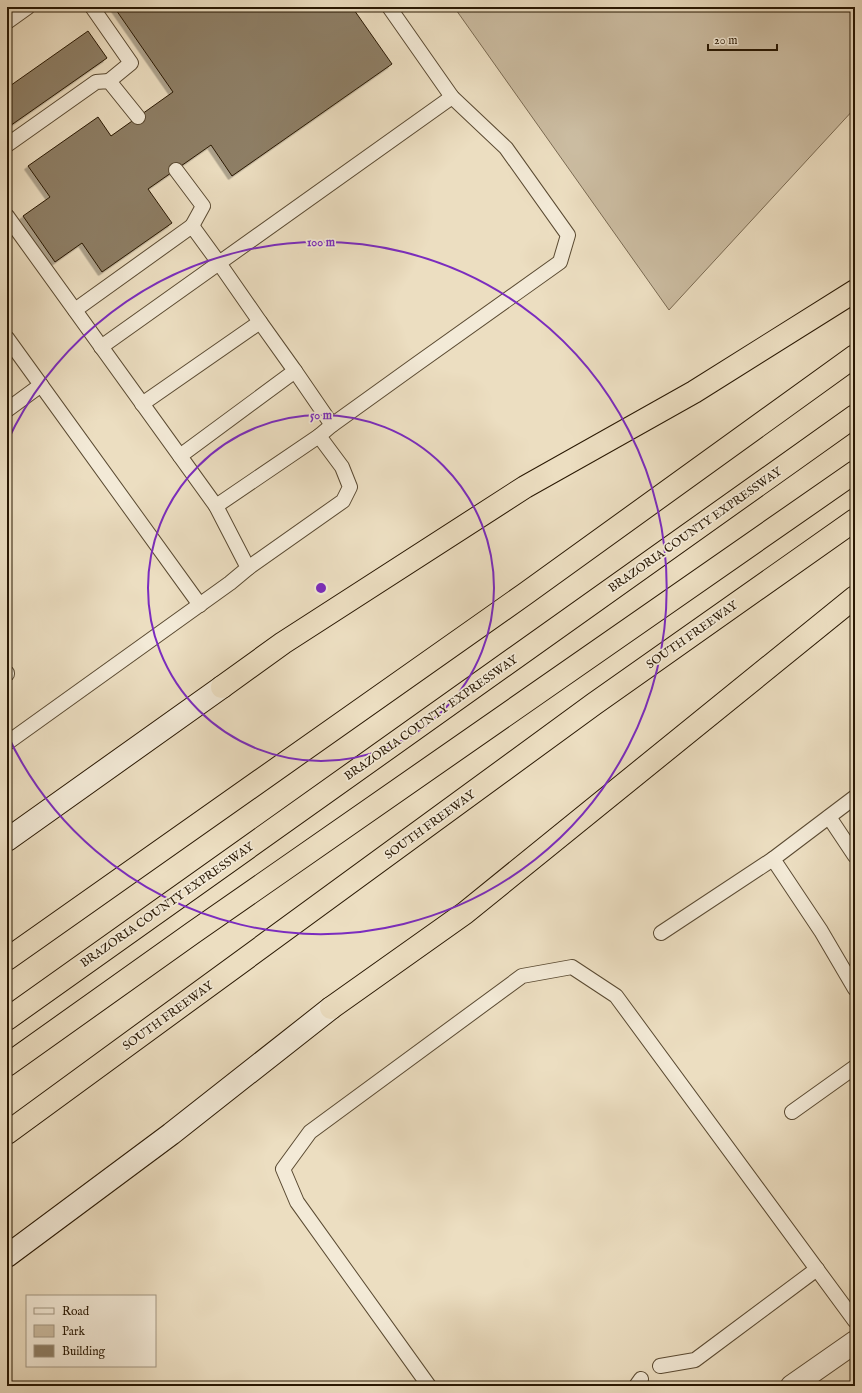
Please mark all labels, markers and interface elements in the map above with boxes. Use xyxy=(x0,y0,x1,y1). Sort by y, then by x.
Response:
scale bar xyxy=(708,26,777,52)
text: 20 m xyxy=(714,33,737,48)
text: 100 m xyxy=(307,235,336,250)
text: 50 m xyxy=(310,408,333,423)
street label: BRAZORIA COUNTY EXPRESSWAY xyxy=(605,464,785,596)
centre of rings xyxy=(314,581,328,595)
street label: SOUTH FREEWAY xyxy=(643,597,741,672)
street label: BRAZORIA COUNTY EXPRESSWAY xyxy=(341,652,521,784)
street label: SOUTH FREEWAY xyxy=(382,787,479,863)
street label: BRAZORIA COUNTY EXPRESSWAY xyxy=(77,839,257,971)
street label: SOUTH FREEWAY xyxy=(120,978,217,1054)
legend xyxy=(26,1295,156,1367)
text: Road xyxy=(62,1304,90,1319)
text: Park xyxy=(62,1324,85,1339)
text: Building xyxy=(62,1344,106,1359)

